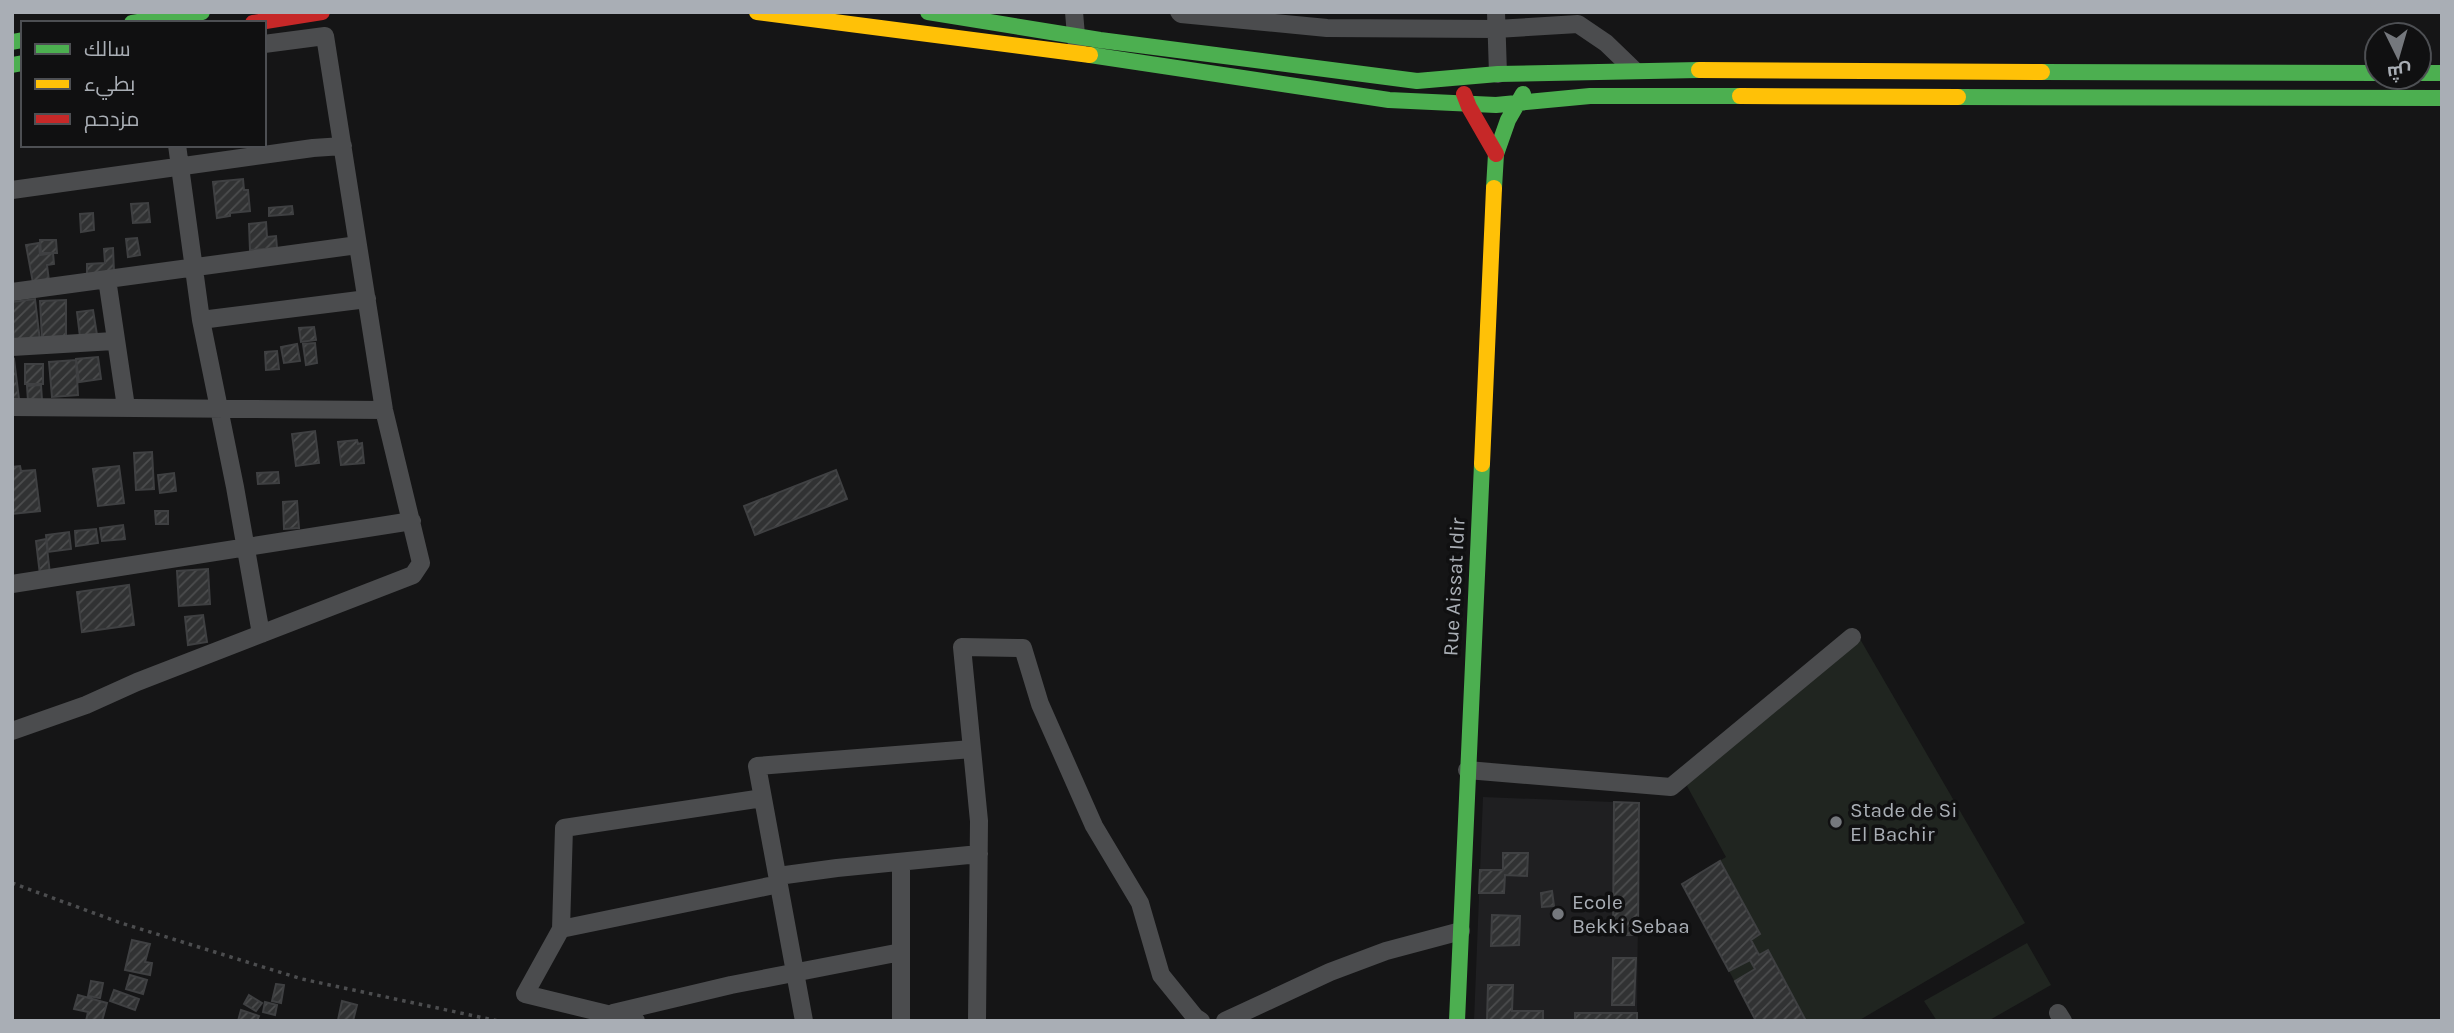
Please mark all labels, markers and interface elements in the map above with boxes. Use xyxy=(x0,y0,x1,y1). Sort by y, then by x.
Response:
legend xyxy=(21,21,266,147)
north arrow xyxy=(2363,21,2433,91)
text: سالك xyxy=(84,37,131,61)
text: ش xyxy=(2386,60,2413,84)
text: بطيء xyxy=(84,72,135,100)
text: مزدحم xyxy=(84,107,139,133)
street label: Rue Aissat Idir xyxy=(1438,517,1470,657)
place label: Stade de Si El Bachir xyxy=(1850,798,1958,846)
marker: Stade de Si El Bachir xyxy=(1828,814,1844,830)
place label: Ecole Bekki Sebaa xyxy=(1572,890,1690,938)
marker: Ecole Bekki Sebaa xyxy=(1550,906,1566,922)

